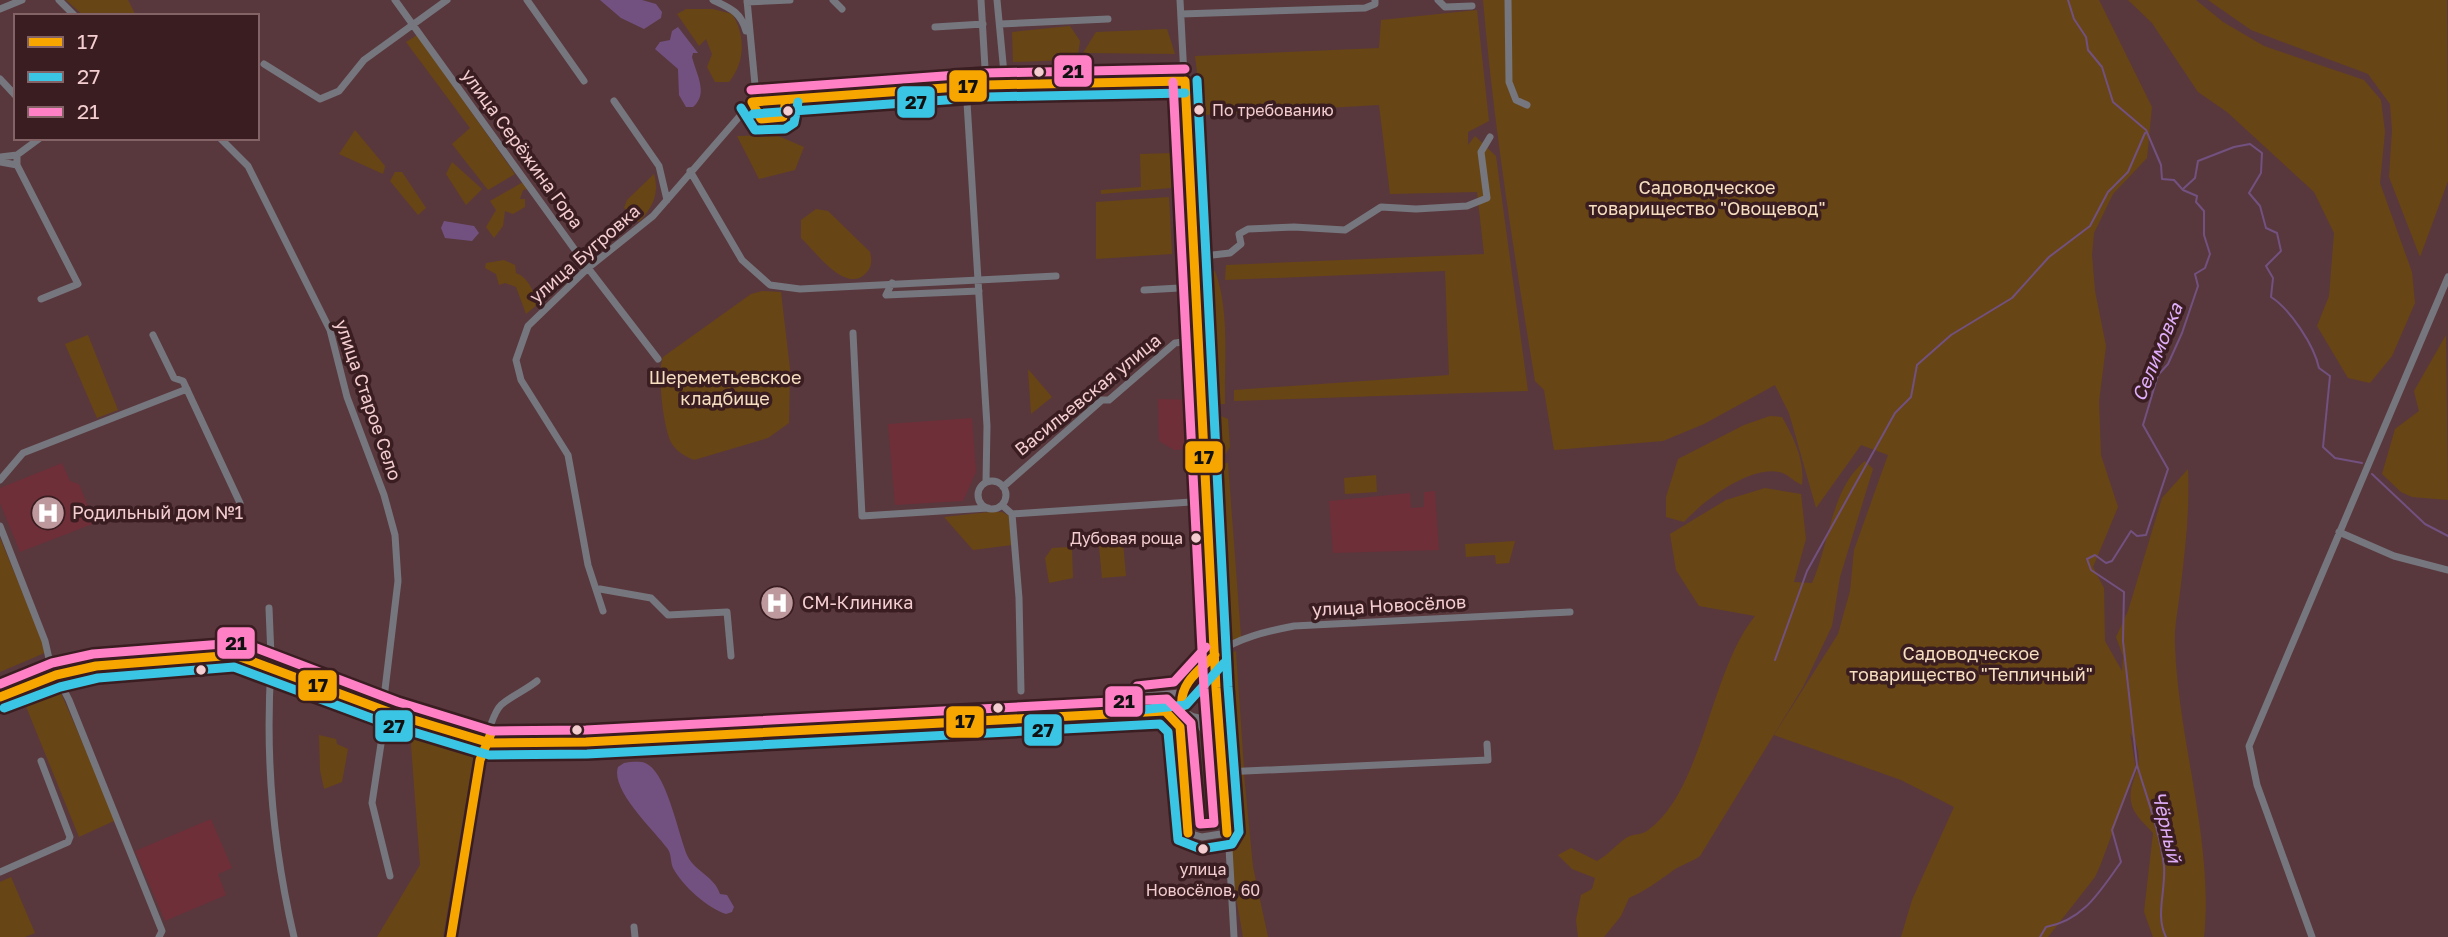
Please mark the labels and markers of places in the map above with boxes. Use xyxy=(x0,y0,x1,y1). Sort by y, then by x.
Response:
unlabelled marker xyxy=(1032,65,1046,79)
place label: По требованию xyxy=(1212,100,1334,120)
marker: По требованию xyxy=(1192,103,1206,117)
unlabelled marker xyxy=(781,104,795,118)
hospital icon: Родильный дом №1 xyxy=(29,494,67,532)
place label: Родильный дом №1 xyxy=(72,501,244,523)
place label: Дубовая роща xyxy=(1070,528,1183,548)
marker: Дубовая роща xyxy=(1189,531,1203,545)
hospital icon: СМ-Клиника xyxy=(758,584,796,622)
place label: СМ-Клиника xyxy=(802,591,913,613)
unlabelled marker xyxy=(194,663,208,677)
unlabelled marker xyxy=(991,701,1005,715)
unlabelled marker xyxy=(570,723,584,737)
marker: улица Новосёлов, 60 xyxy=(1196,842,1210,856)
place label: улица Новосёлов, 60 xyxy=(1146,859,1260,900)

